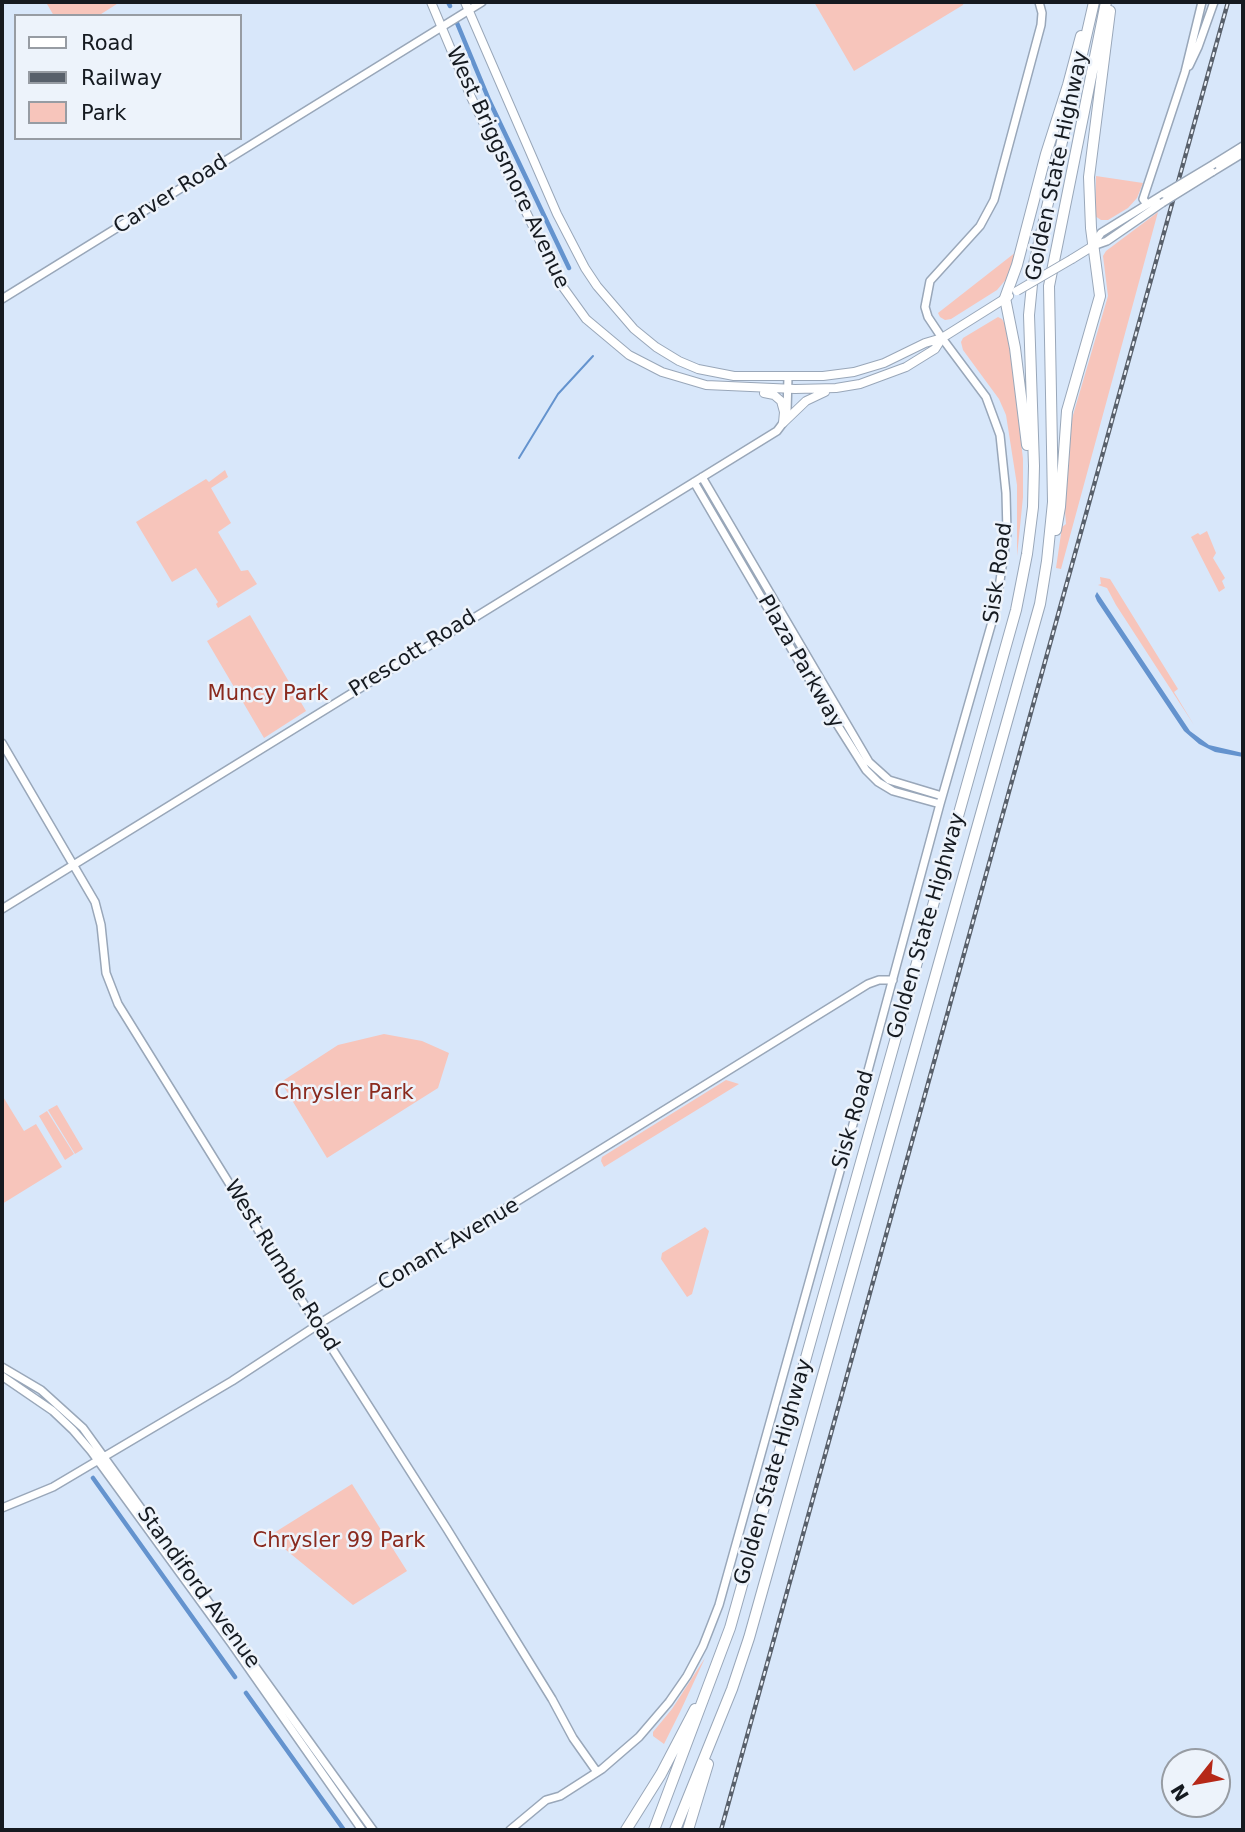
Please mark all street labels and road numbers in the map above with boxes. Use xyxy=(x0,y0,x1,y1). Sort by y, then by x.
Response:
street label: West Briggsmore Avenue xyxy=(440,43,574,293)
street label: Golden State Highway xyxy=(1021,49,1095,283)
street label: Carver Road xyxy=(109,150,233,240)
street label: Sisk Road xyxy=(979,521,1019,625)
street label: Plaza Parkway xyxy=(752,591,848,733)
street label: Prescott Road xyxy=(345,605,481,703)
street label: Golden State Highway xyxy=(883,810,971,1042)
street label: Sisk Road xyxy=(828,1068,880,1172)
street label: West Rumble Road xyxy=(218,1176,344,1356)
street label: Conant Avenue xyxy=(374,1193,524,1297)
street label: Golden State Highway xyxy=(730,1356,818,1588)
street label: Standiford Avenue xyxy=(131,1502,265,1674)

